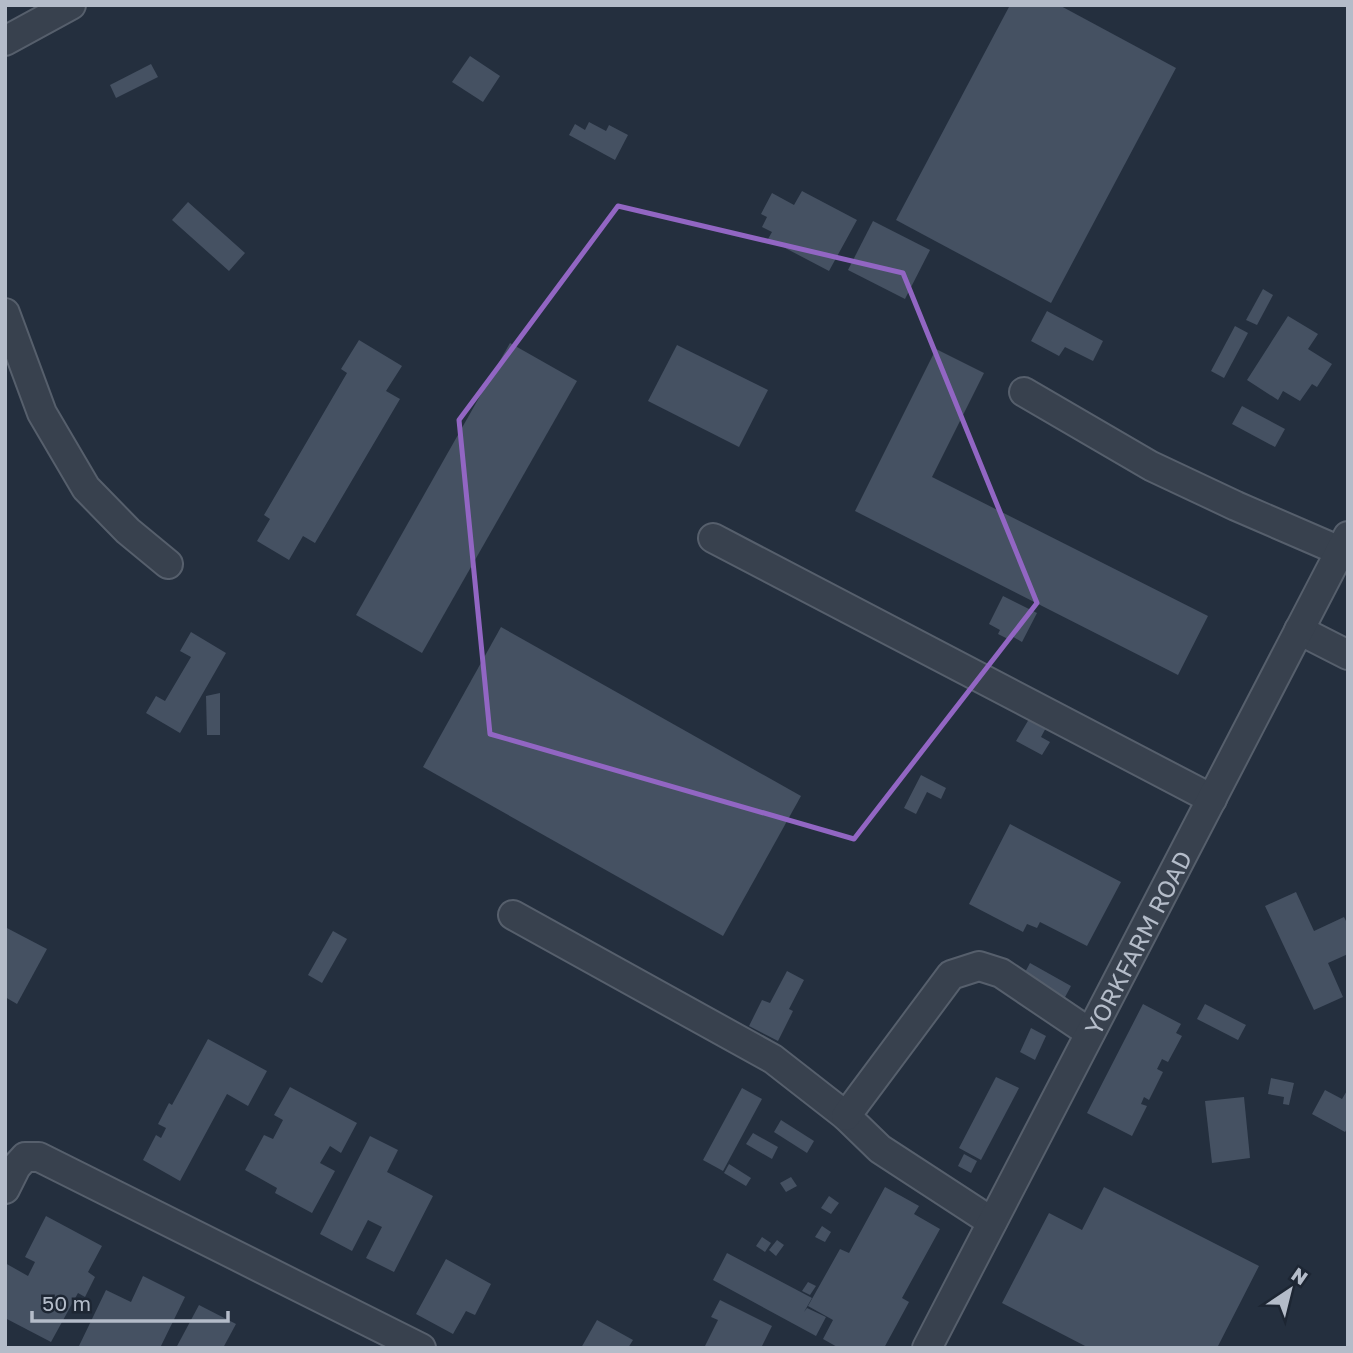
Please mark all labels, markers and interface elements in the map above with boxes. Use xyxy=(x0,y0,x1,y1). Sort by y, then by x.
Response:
street label: YORKFARM ROAD xyxy=(1078,845,1197,1039)
north arrow xyxy=(1255,1255,1325,1325)
text: N xyxy=(1288,1262,1313,1289)
scale bar xyxy=(32,1280,228,1324)
text: 50 m xyxy=(42,1290,91,1316)

